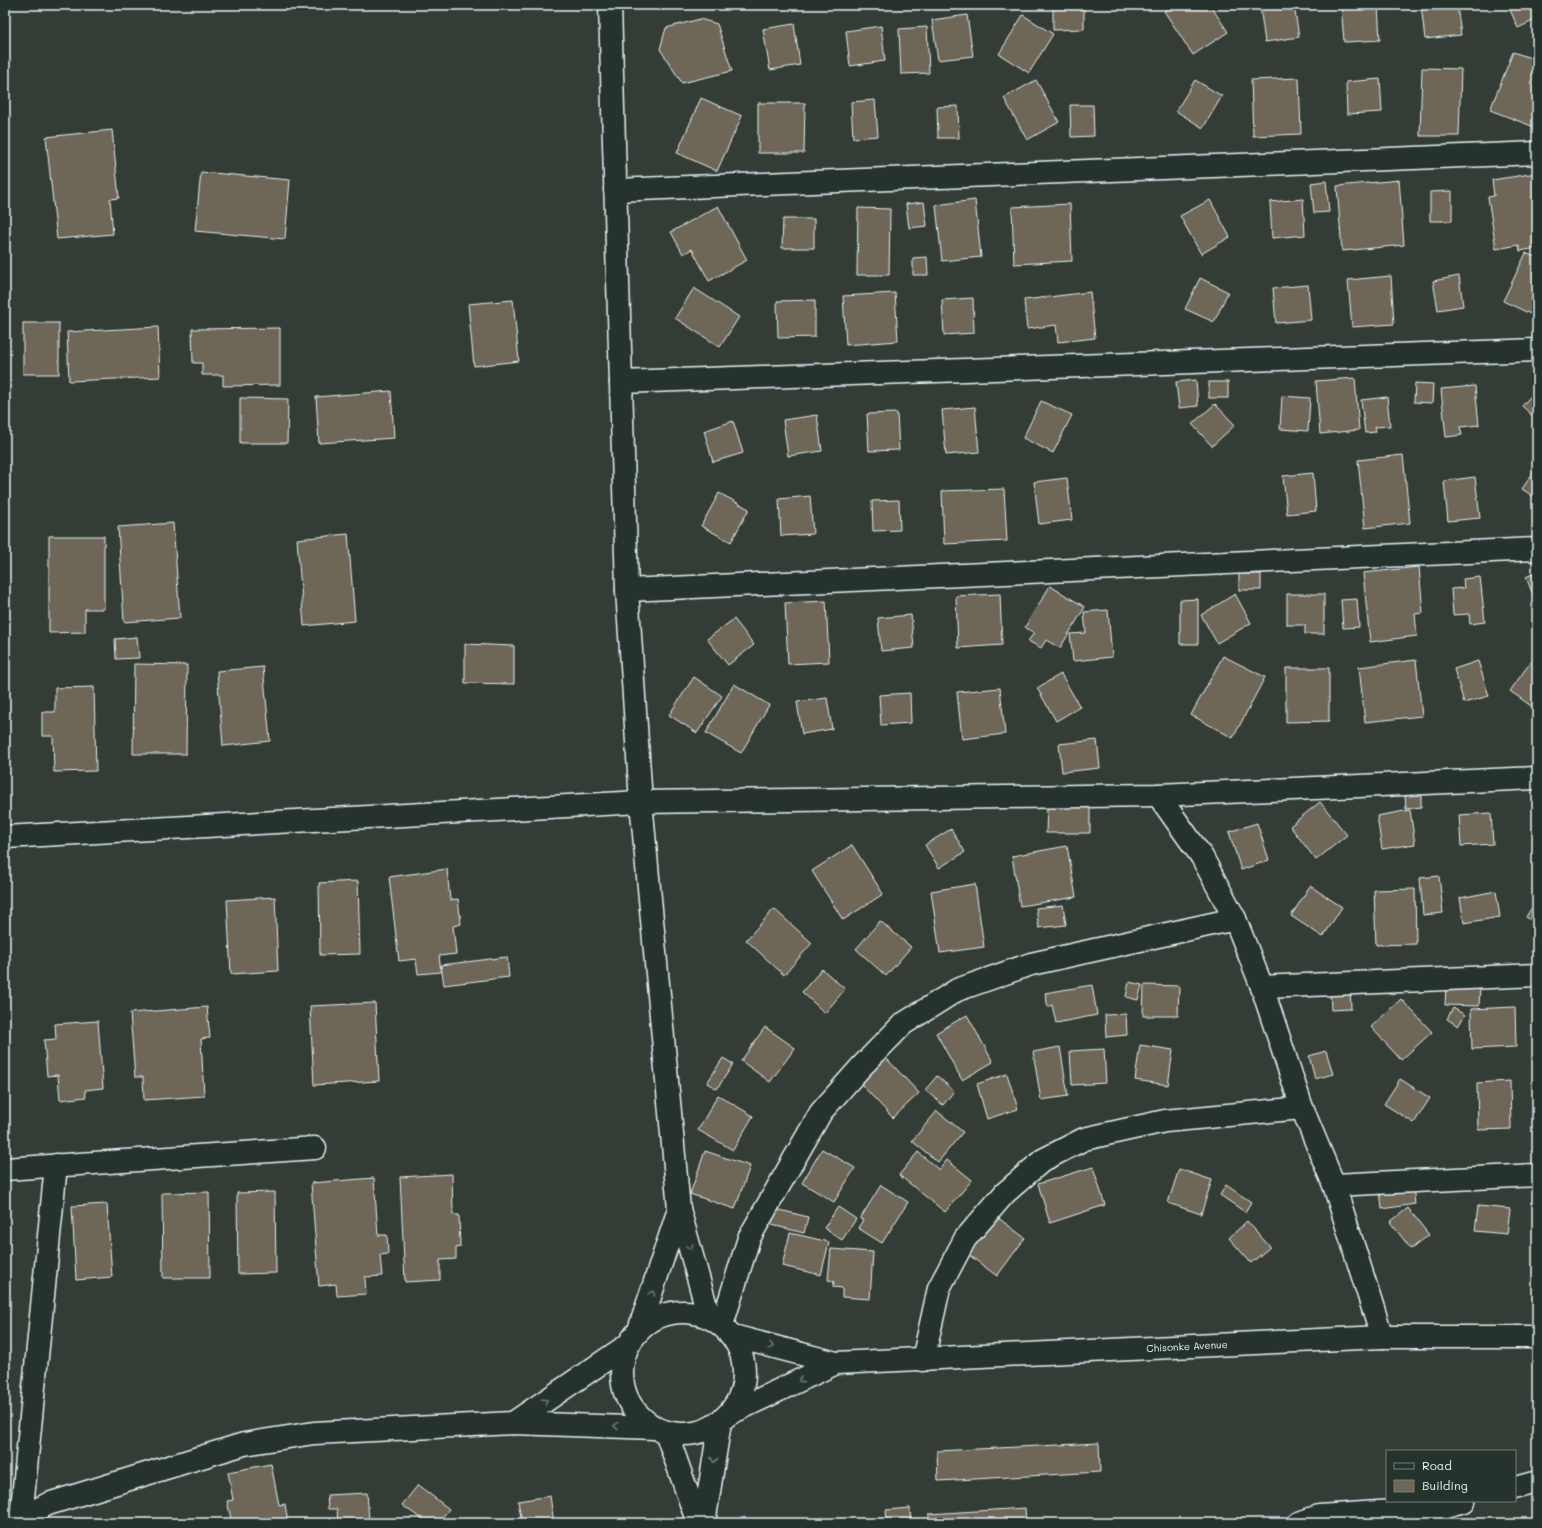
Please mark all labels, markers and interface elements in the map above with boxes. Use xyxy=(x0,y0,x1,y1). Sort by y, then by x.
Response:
one-way arrow xyxy=(685,1243,694,1250)
one-way arrow xyxy=(647,1289,655,1296)
street label: Chisonke Avenue xyxy=(1146,1337,1228,1355)
one-way arrow xyxy=(767,1341,774,1350)
one-way arrow xyxy=(798,1375,806,1383)
one-way arrow xyxy=(541,1398,548,1406)
one-way arrow xyxy=(613,1422,619,1430)
legend xyxy=(1386,1450,1516,1502)
one-way arrow xyxy=(710,1457,719,1463)
text: Road xyxy=(1422,1457,1452,1473)
text: Building xyxy=(1422,1477,1468,1493)

